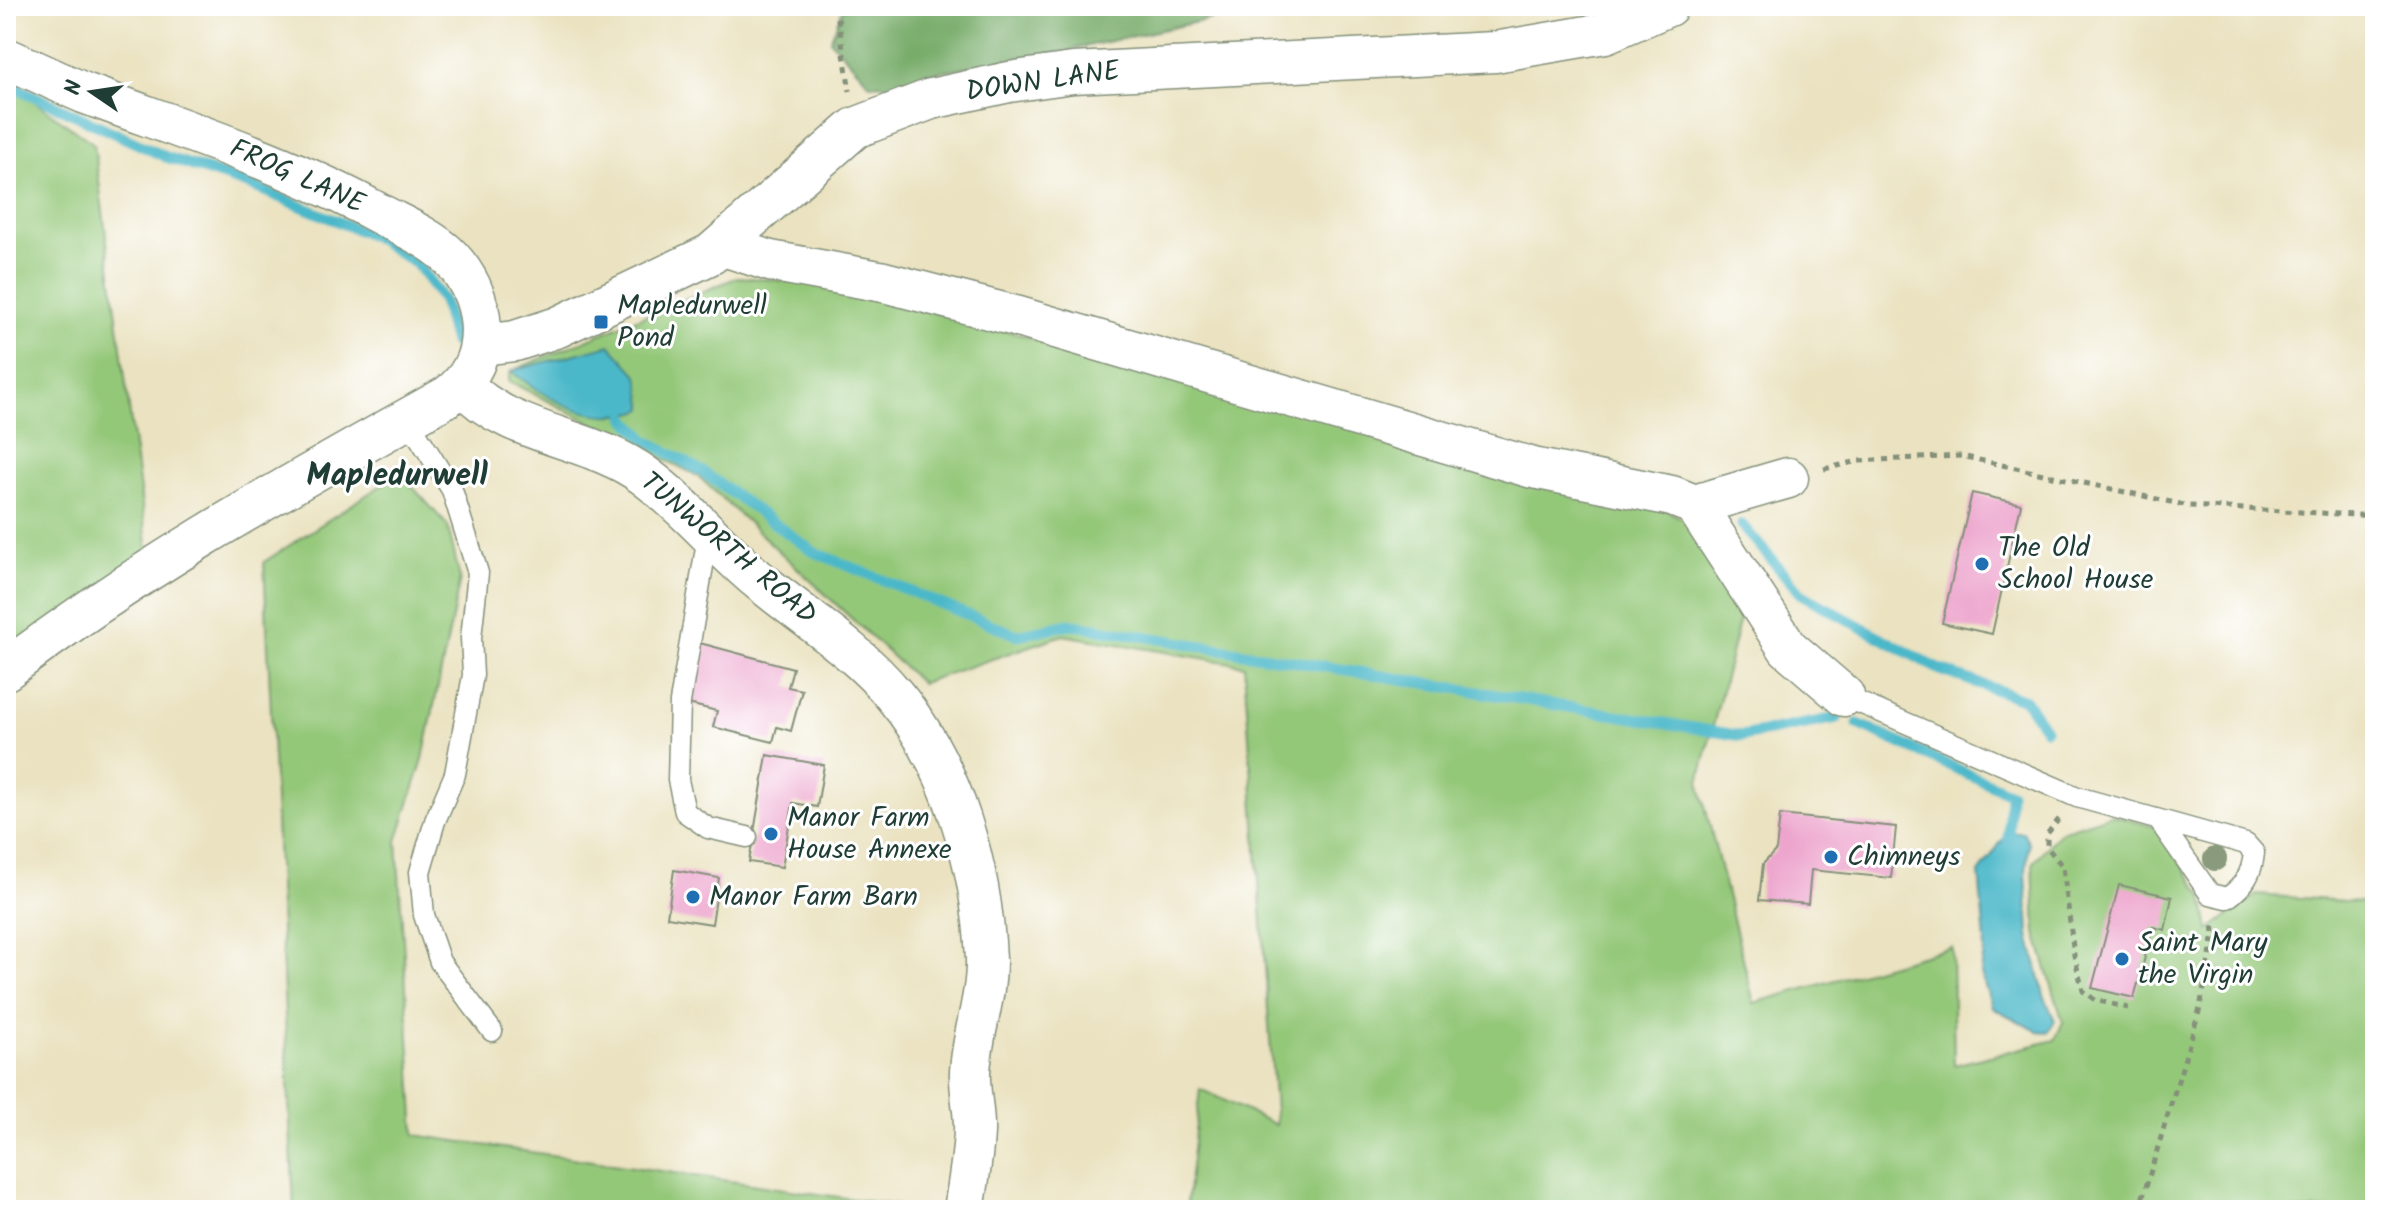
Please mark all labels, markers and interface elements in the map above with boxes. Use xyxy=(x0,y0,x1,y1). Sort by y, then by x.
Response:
street label: DOWN LANE xyxy=(963,49,1123,115)
north arrow xyxy=(52,52,132,132)
text: N xyxy=(56,77,94,99)
street label: FROG LANE xyxy=(222,127,373,227)
place label: Mapledurwell Pond xyxy=(617,284,767,361)
marker: Mapledurwell Pond xyxy=(592,313,610,331)
district label: Mapledurwell xyxy=(306,451,488,502)
street label: TUNWORTH ROAD xyxy=(629,461,827,637)
place label: The Old School House xyxy=(1998,526,2154,603)
marker: The Old School House xyxy=(1973,555,1991,573)
place label: Manor Farm House Annexe xyxy=(787,796,952,873)
marker: Manor Farm House Annexe xyxy=(762,825,780,843)
place label: Chimneys xyxy=(1847,835,1960,880)
marker: Chimneys xyxy=(1822,848,1840,866)
place label: Manor Farm Barn xyxy=(709,875,918,920)
marker: Manor Farm Barn xyxy=(684,888,702,906)
place label: Saint Mary the Virgin xyxy=(2138,921,2268,998)
marker: Saint Mary the Virgin xyxy=(2113,950,2131,968)

